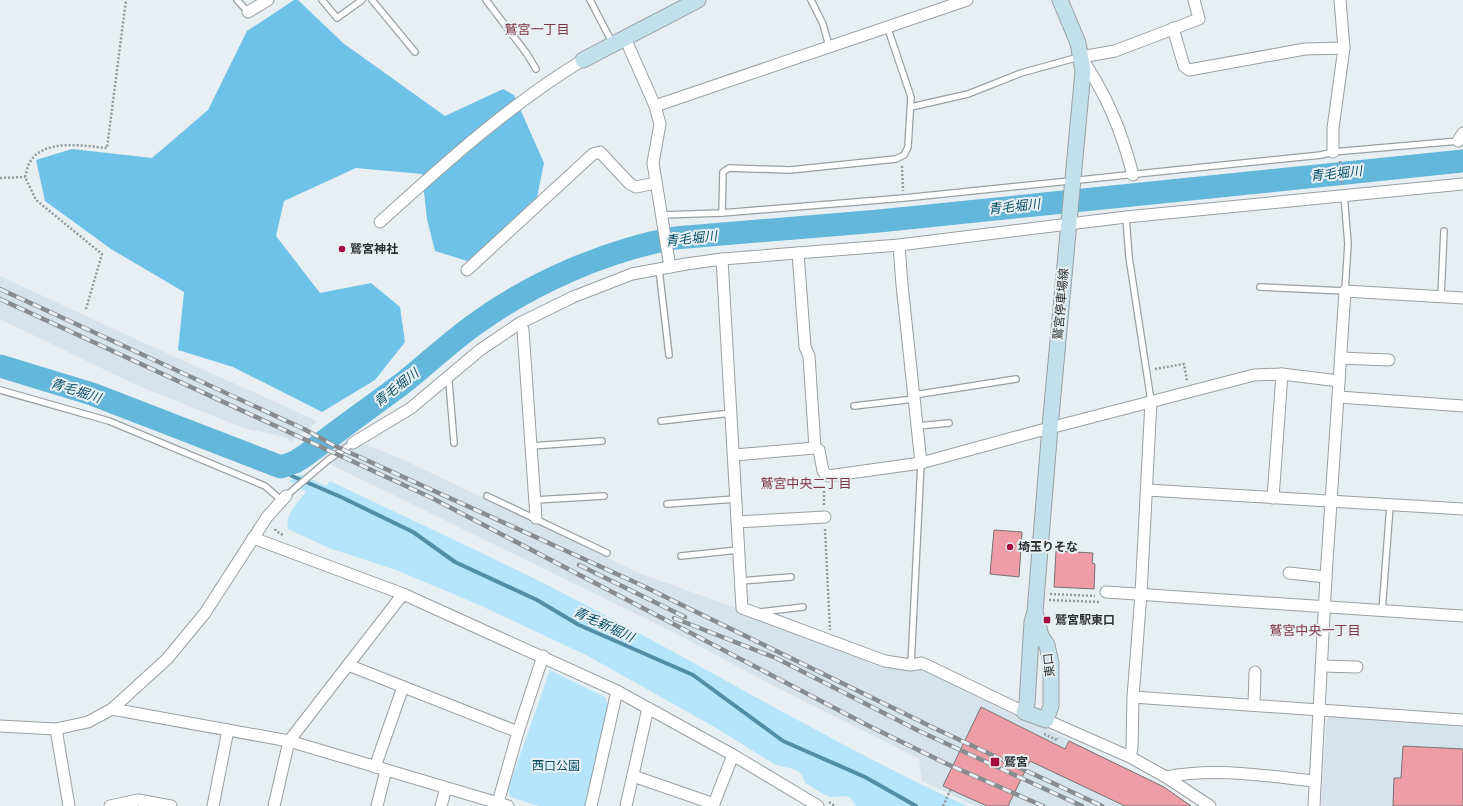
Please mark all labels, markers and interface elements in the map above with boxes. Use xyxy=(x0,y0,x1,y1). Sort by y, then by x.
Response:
district label: 鷲宮一丁目 xyxy=(504,21,570,38)
water label: 青毛堀川 xyxy=(1309,162,1365,185)
water label: 青毛堀川 xyxy=(987,195,1043,218)
water label: 青毛堀川 xyxy=(664,227,720,250)
place label: 鷲宮神社 xyxy=(350,241,398,257)
marker: 鷲宮神社 xyxy=(337,244,347,254)
street label: 鷲宮停車場線 xyxy=(1050,267,1072,341)
water label: 青毛堀川 xyxy=(371,363,424,410)
water label: 青毛堀川 xyxy=(48,374,105,407)
district label: 鷲宮中央二丁目 xyxy=(760,475,852,492)
place label: 埼玉りそな xyxy=(1018,539,1078,555)
marker: 埼玉りそな xyxy=(1005,542,1015,552)
water label: 青毛新堀川 xyxy=(571,603,639,647)
place label: 鷲宮駅東口 xyxy=(1055,612,1115,628)
marker: 鷲宮駅東口 xyxy=(1042,615,1052,625)
district label: 鷲宮中央一丁目 xyxy=(1269,622,1361,639)
street label: 東口 xyxy=(1040,652,1058,678)
place label: 鷲宮 xyxy=(1004,754,1028,770)
marker: 鷲宮 xyxy=(989,756,1001,768)
park label: 西口公園 xyxy=(532,758,580,774)

